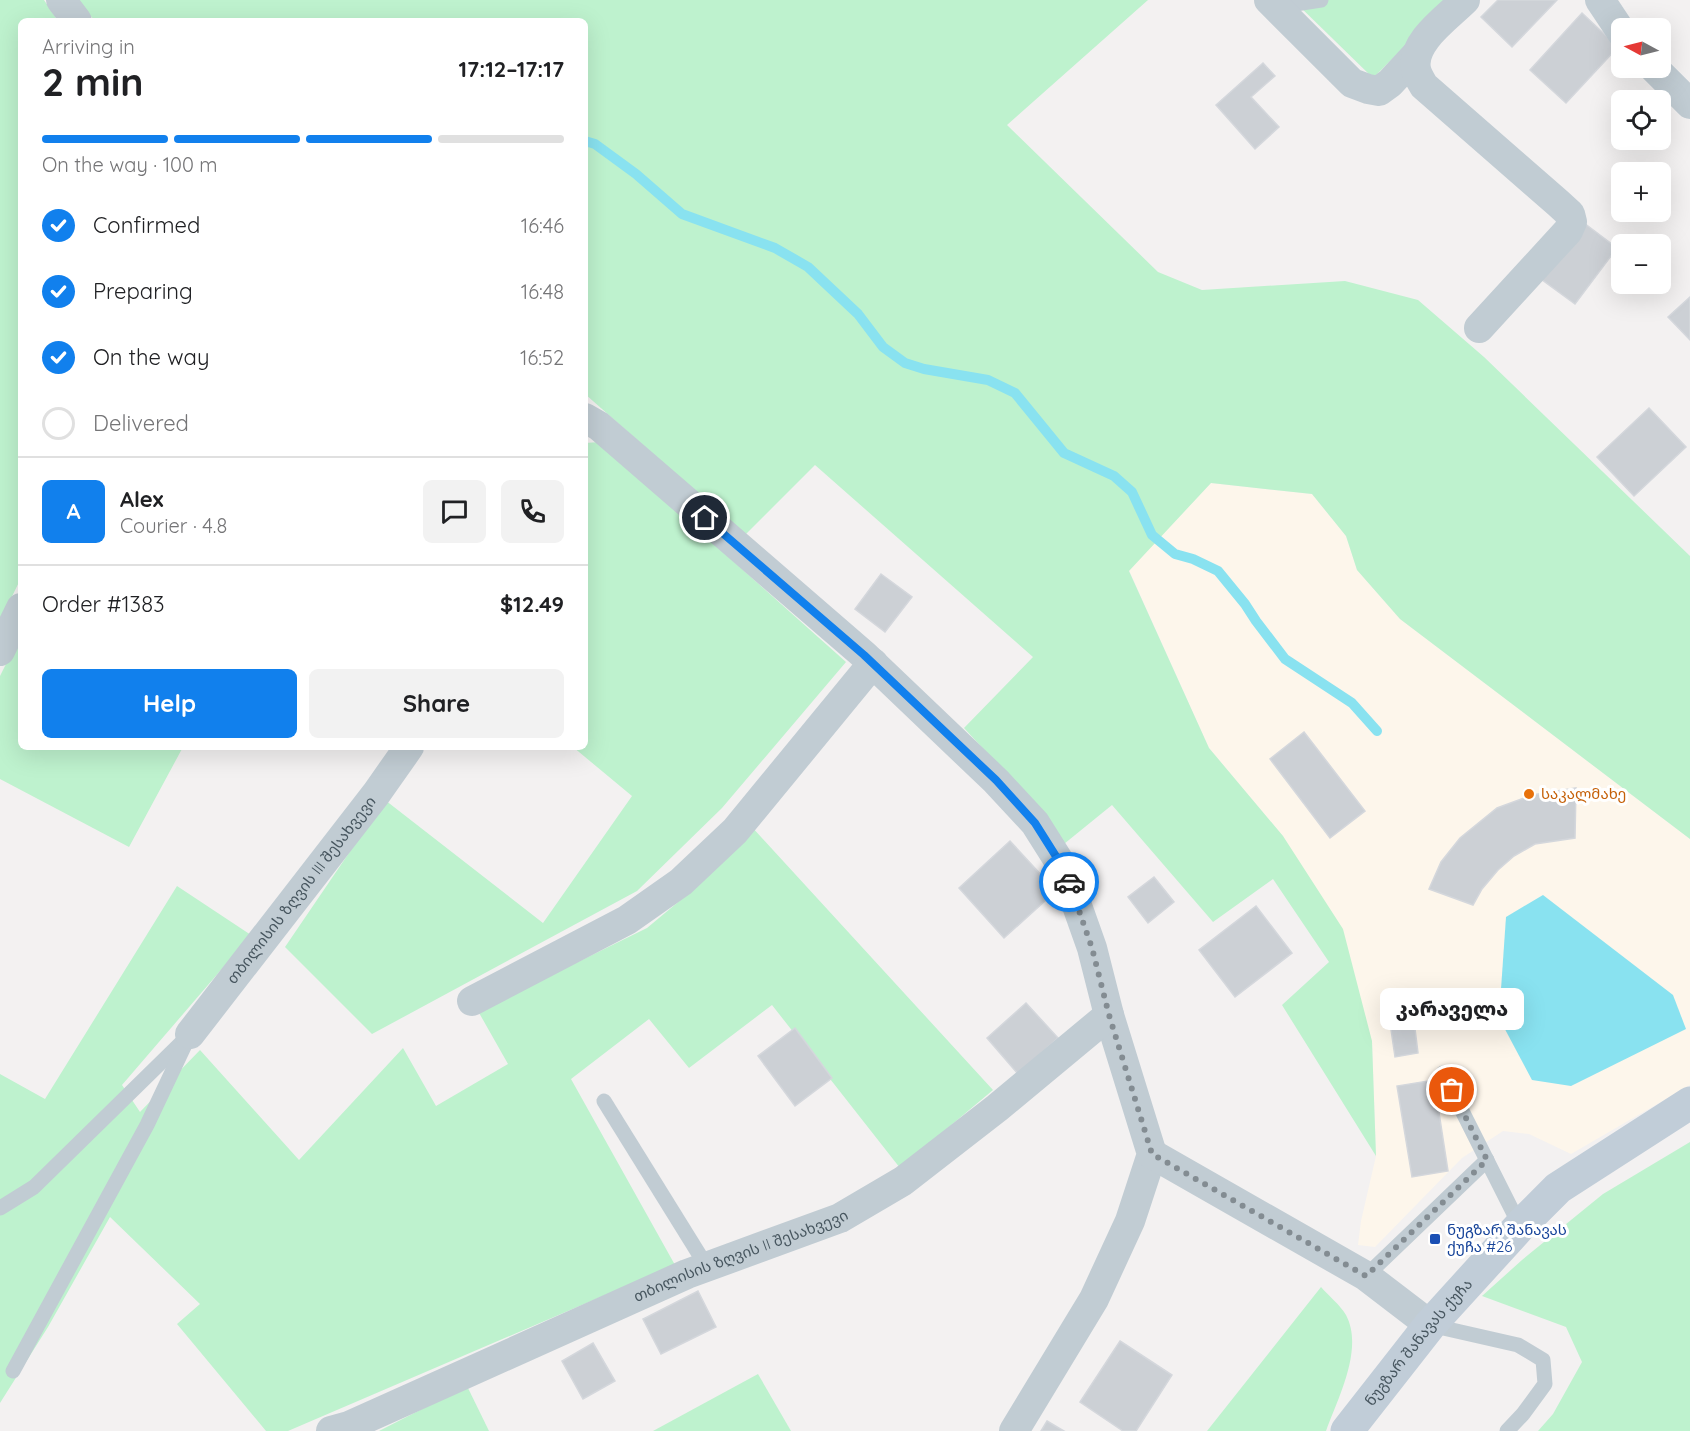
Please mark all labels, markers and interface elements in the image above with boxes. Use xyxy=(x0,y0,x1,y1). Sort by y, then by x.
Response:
north arrow xyxy=(1611,18,1671,78)
map controls xyxy=(1611,18,1671,294)
text: Arriving in xyxy=(42,34,135,59)
text: 17:12–17:17 xyxy=(459,55,564,83)
text: 2 min xyxy=(42,57,144,106)
button: locate xyxy=(1611,90,1671,150)
text: On the way · 100 m xyxy=(42,152,218,177)
button: + xyxy=(1611,162,1671,222)
icon: check xyxy=(42,209,75,242)
text: Confirmed xyxy=(93,211,200,239)
text: 16:46 xyxy=(521,213,564,238)
button: − xyxy=(1611,234,1671,294)
icon: check xyxy=(42,275,75,308)
text: Preparing xyxy=(93,277,193,305)
text: 16:48 xyxy=(521,279,564,304)
icon: check xyxy=(42,341,75,374)
text: On the way xyxy=(93,343,209,371)
text: 16:52 xyxy=(520,345,564,370)
text: Delivered xyxy=(93,409,189,437)
button: chat xyxy=(423,480,486,543)
button: phone xyxy=(501,480,564,543)
text: Alex xyxy=(120,485,163,513)
pin xyxy=(679,492,730,543)
text: A xyxy=(66,497,81,525)
icon: home xyxy=(688,501,721,534)
text: Courier · 4.8 xyxy=(120,513,227,538)
text: Order #1383 xyxy=(42,590,165,618)
text: $12.49 xyxy=(500,590,564,618)
button: Help xyxy=(42,669,297,738)
button: Share xyxy=(309,669,564,738)
place label: საკალმახე xyxy=(1541,784,1626,803)
marker: საკალმახე xyxy=(1522,787,1536,801)
street label: თბილისის ზღვის III შესახვევი xyxy=(222,792,380,987)
courier xyxy=(1039,852,1099,912)
icon: car xyxy=(1053,866,1086,899)
callout: კარაველა xyxy=(1380,988,1524,1030)
text: კარაველა xyxy=(1396,996,1508,1021)
pin xyxy=(1426,1064,1477,1115)
icon: bag xyxy=(1435,1073,1468,1106)
street label: თბილისის ზღვის II შესახვევი xyxy=(630,1205,851,1306)
place label: ნუგზარ შანავას ქუჩა #26 xyxy=(1447,1220,1567,1256)
marker: ნუგზარ შანავას ქუჩა #26 xyxy=(1428,1232,1442,1246)
street label: ნუგზარ შანავას ქუჩა xyxy=(1360,1275,1476,1409)

